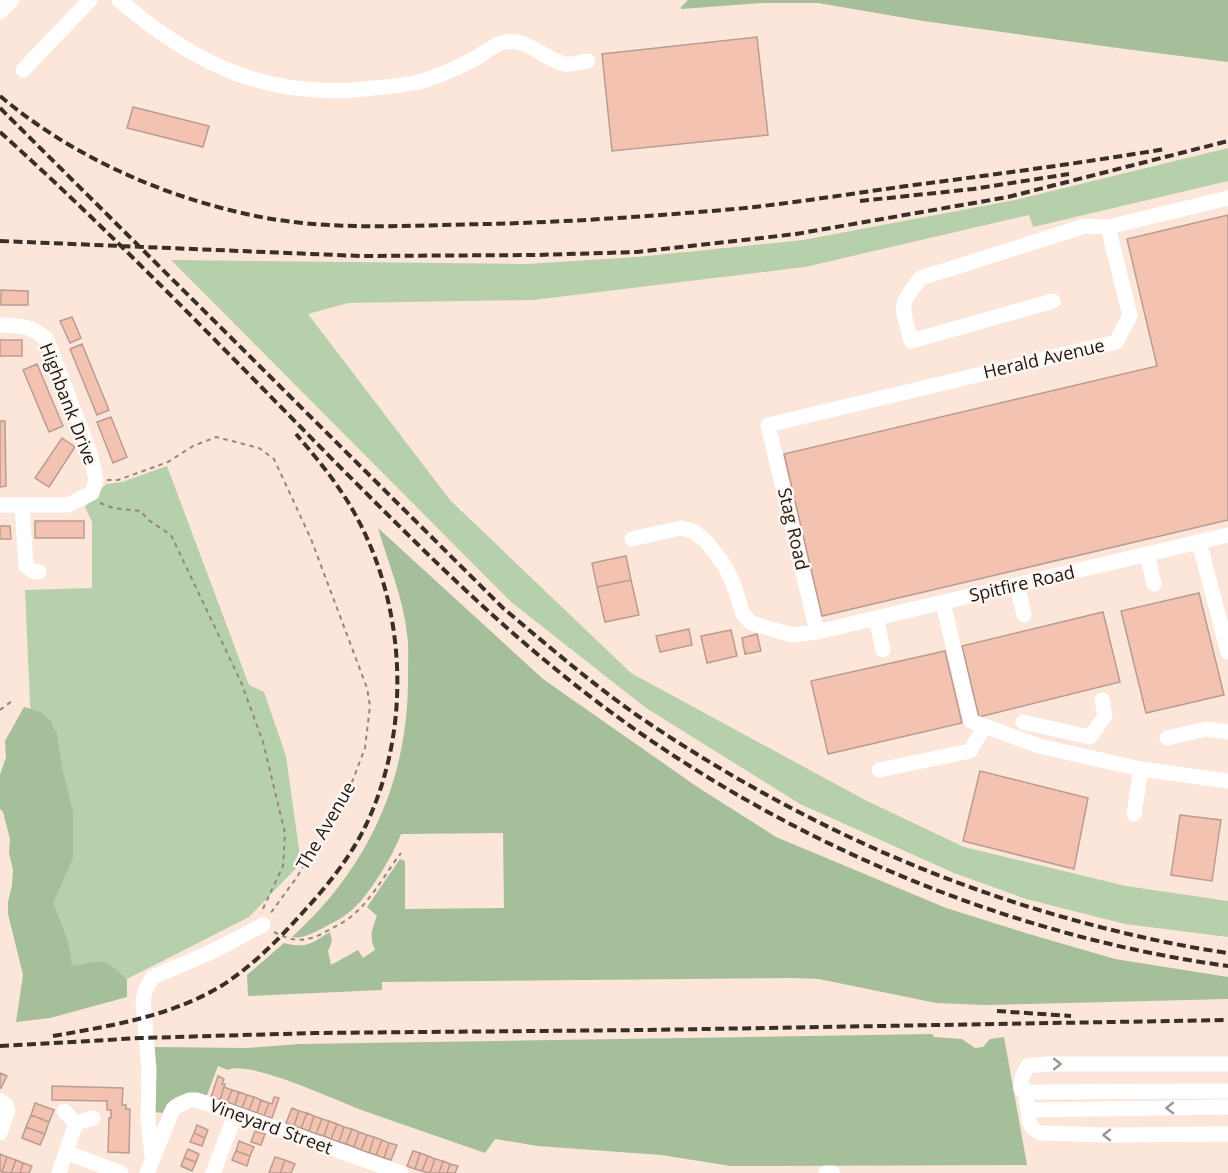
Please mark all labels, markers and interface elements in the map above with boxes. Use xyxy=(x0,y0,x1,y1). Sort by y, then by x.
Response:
street label: Herald Avenue xyxy=(981,332,1107,384)
street label: Highbank Drive xyxy=(35,339,103,468)
street label: Stag Road xyxy=(773,485,815,572)
street label: Spitfire Road xyxy=(967,559,1077,607)
street label: The Avenue xyxy=(290,777,360,874)
one-way arrow xyxy=(1053,1058,1062,1070)
street label: Vineyard Street xyxy=(207,1093,336,1159)
one-way arrow xyxy=(1165,1102,1174,1114)
one-way arrow xyxy=(1102,1129,1111,1141)

